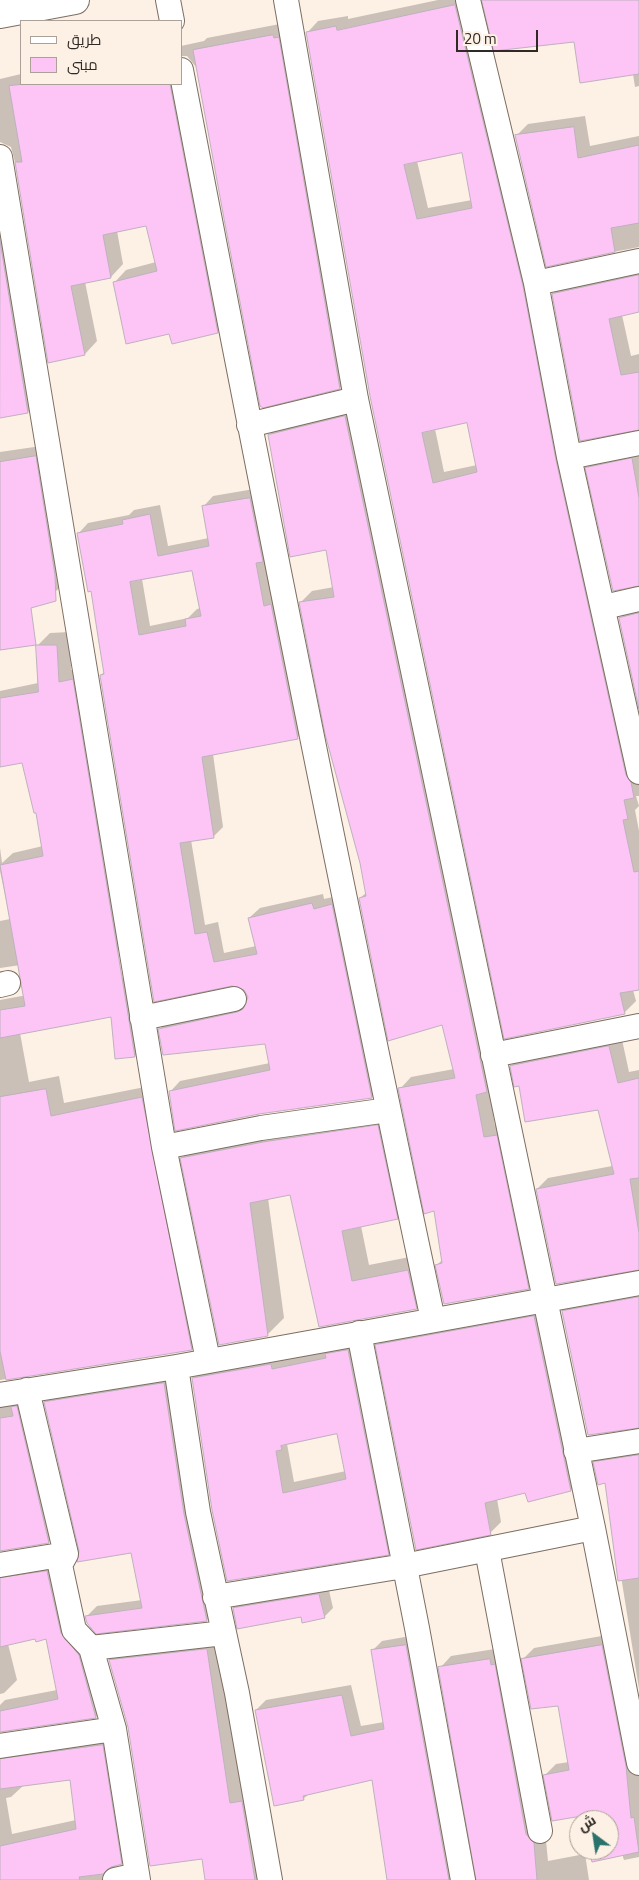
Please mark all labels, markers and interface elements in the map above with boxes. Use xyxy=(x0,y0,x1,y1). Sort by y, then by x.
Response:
legend xyxy=(20,20,182,85)
scale bar xyxy=(459,20,542,52)
text: 20 m xyxy=(464,27,497,50)
text: طريق xyxy=(67,28,101,51)
text: مبنى xyxy=(67,53,98,76)
text: ش xyxy=(573,1809,600,1836)
north arrow xyxy=(569,1810,619,1860)

